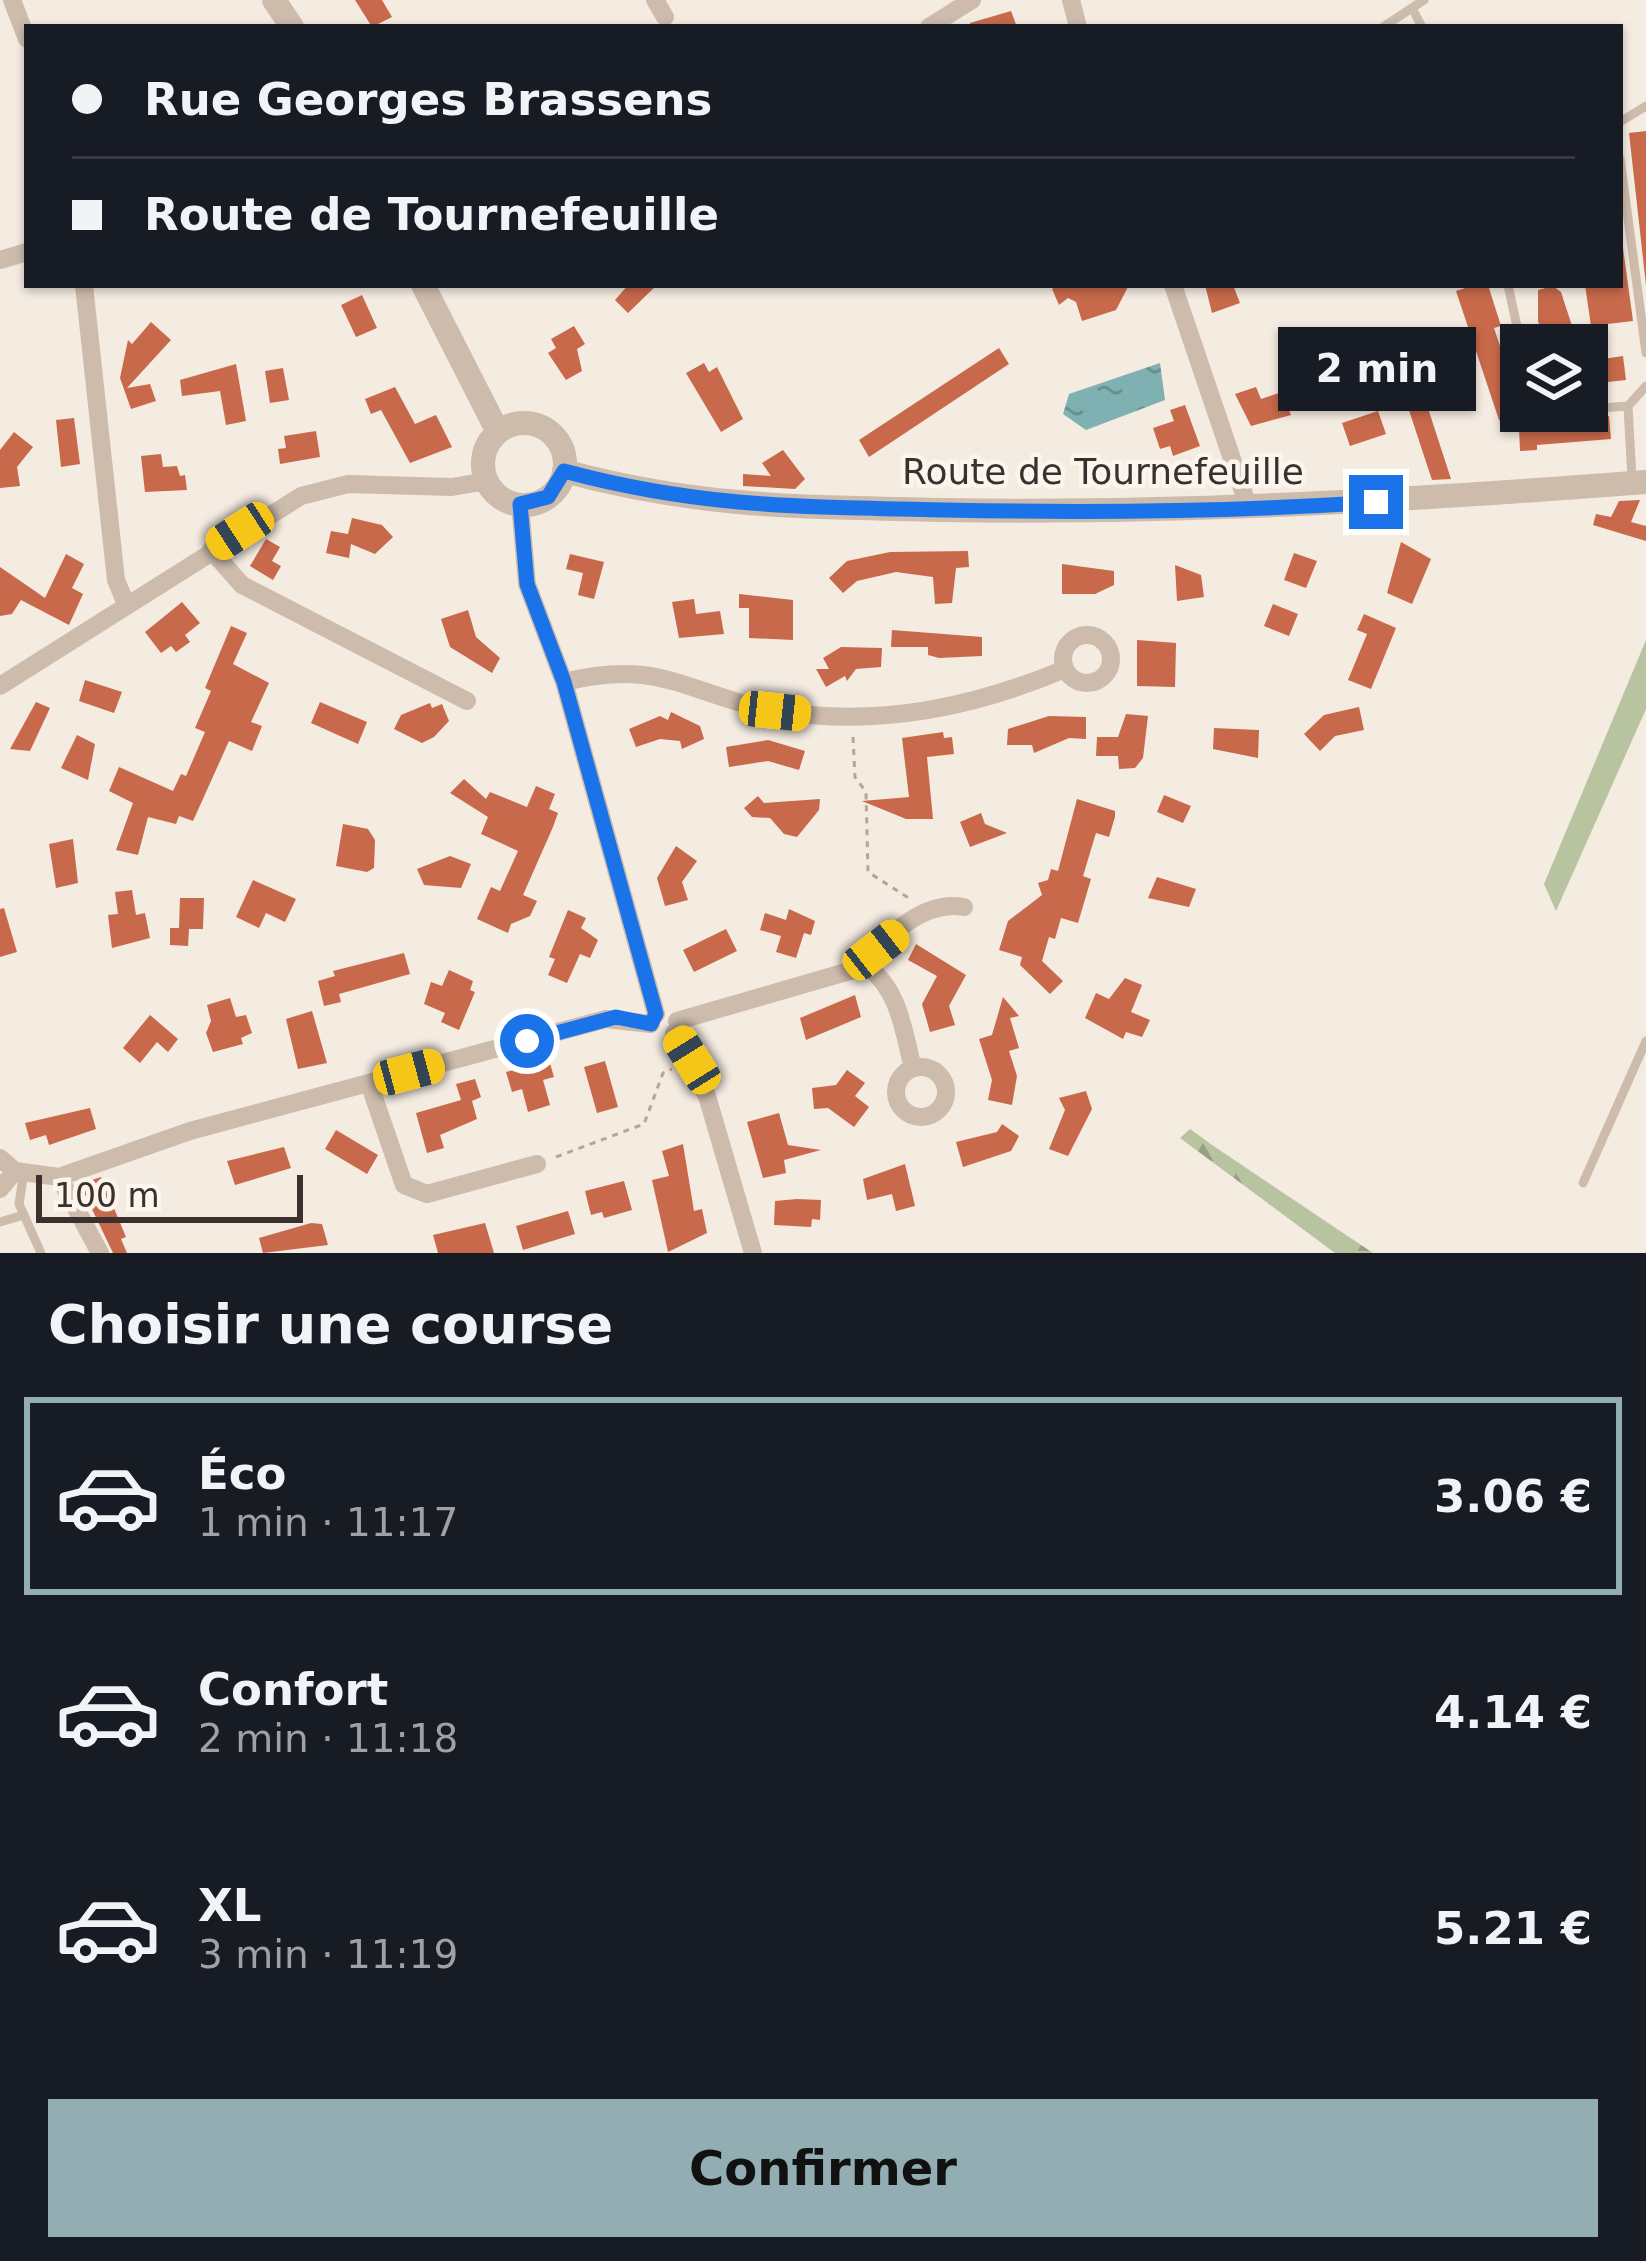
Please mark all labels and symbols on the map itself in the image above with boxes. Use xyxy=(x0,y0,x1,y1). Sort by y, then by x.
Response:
callout: 2 min xyxy=(1277,328,1475,412)
street label: Route de Tournefeuille xyxy=(902,451,1304,492)
route end xyxy=(1349,475,1403,529)
car xyxy=(200,496,280,566)
car xyxy=(737,689,813,733)
car xyxy=(837,914,915,986)
route start xyxy=(500,1014,554,1068)
car xyxy=(658,1020,726,1100)
car xyxy=(370,1045,448,1099)
scale bar xyxy=(36,1169,303,1222)

